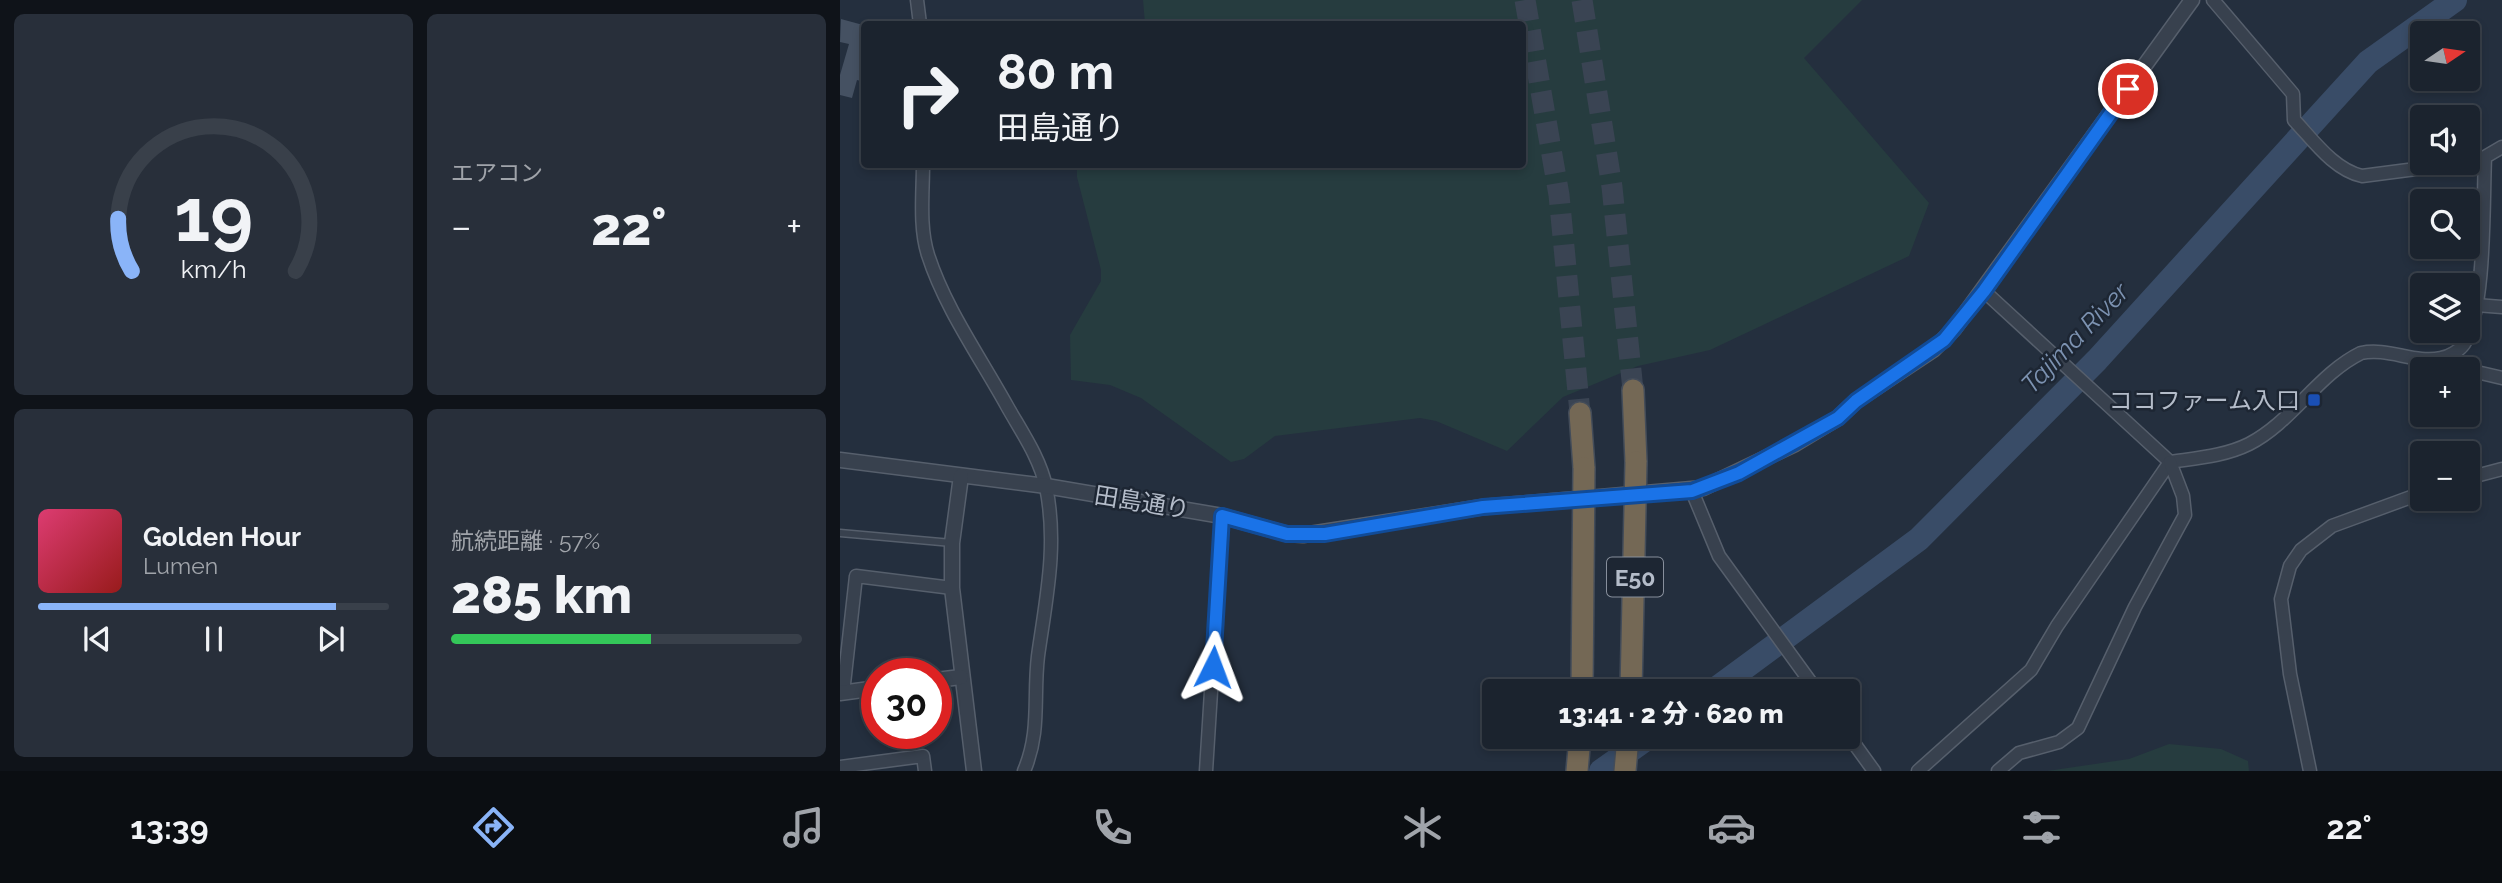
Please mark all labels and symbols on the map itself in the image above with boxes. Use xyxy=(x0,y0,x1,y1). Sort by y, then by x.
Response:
north arrow xyxy=(2410,21,2480,91)
pin xyxy=(2098,59,2158,119)
water label: Tajima River xyxy=(2015,276,2136,399)
place label: ココファーム入口 xyxy=(2109,386,2300,415)
marker: ココファーム入口 xyxy=(2306,392,2322,408)
street label: 田島通り xyxy=(1092,480,1192,524)
road number: E50 xyxy=(1607,558,1663,596)
position arrow xyxy=(1176,630,1250,704)
speed limit sign: 30 xyxy=(861,658,952,749)

